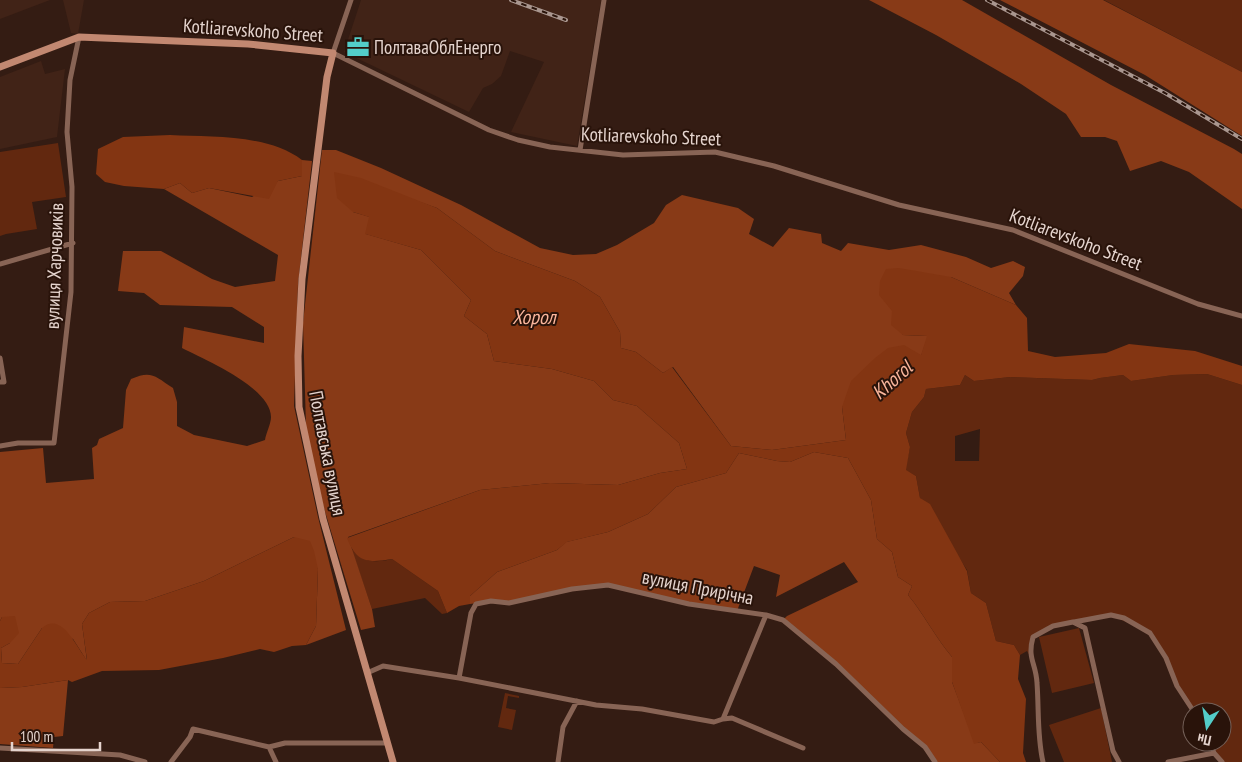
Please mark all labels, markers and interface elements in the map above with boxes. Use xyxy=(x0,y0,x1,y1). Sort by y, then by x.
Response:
street label: Kotliarevskoho Street xyxy=(182,13,324,47)
office icon: ПолтаваОблЕнерго xyxy=(345,34,371,60)
place label: ПолтаваОблЕнерго xyxy=(374,35,501,59)
street label: Kotliarevskoho Street xyxy=(581,122,722,150)
street label: вулиця Харчовиків xyxy=(40,202,68,330)
street label: Kotliarevskoho Street xyxy=(1006,203,1146,276)
water label: Хорол xyxy=(512,304,558,330)
water label: Khorol xyxy=(866,353,920,405)
street label: Полтавська вулиця xyxy=(304,389,352,517)
street label: вулиця Прирічна xyxy=(640,564,756,610)
north arrow xyxy=(1182,702,1232,752)
scale bar xyxy=(12,720,100,752)
text: 100 m xyxy=(20,727,53,746)
text: Пн xyxy=(1196,730,1213,750)

